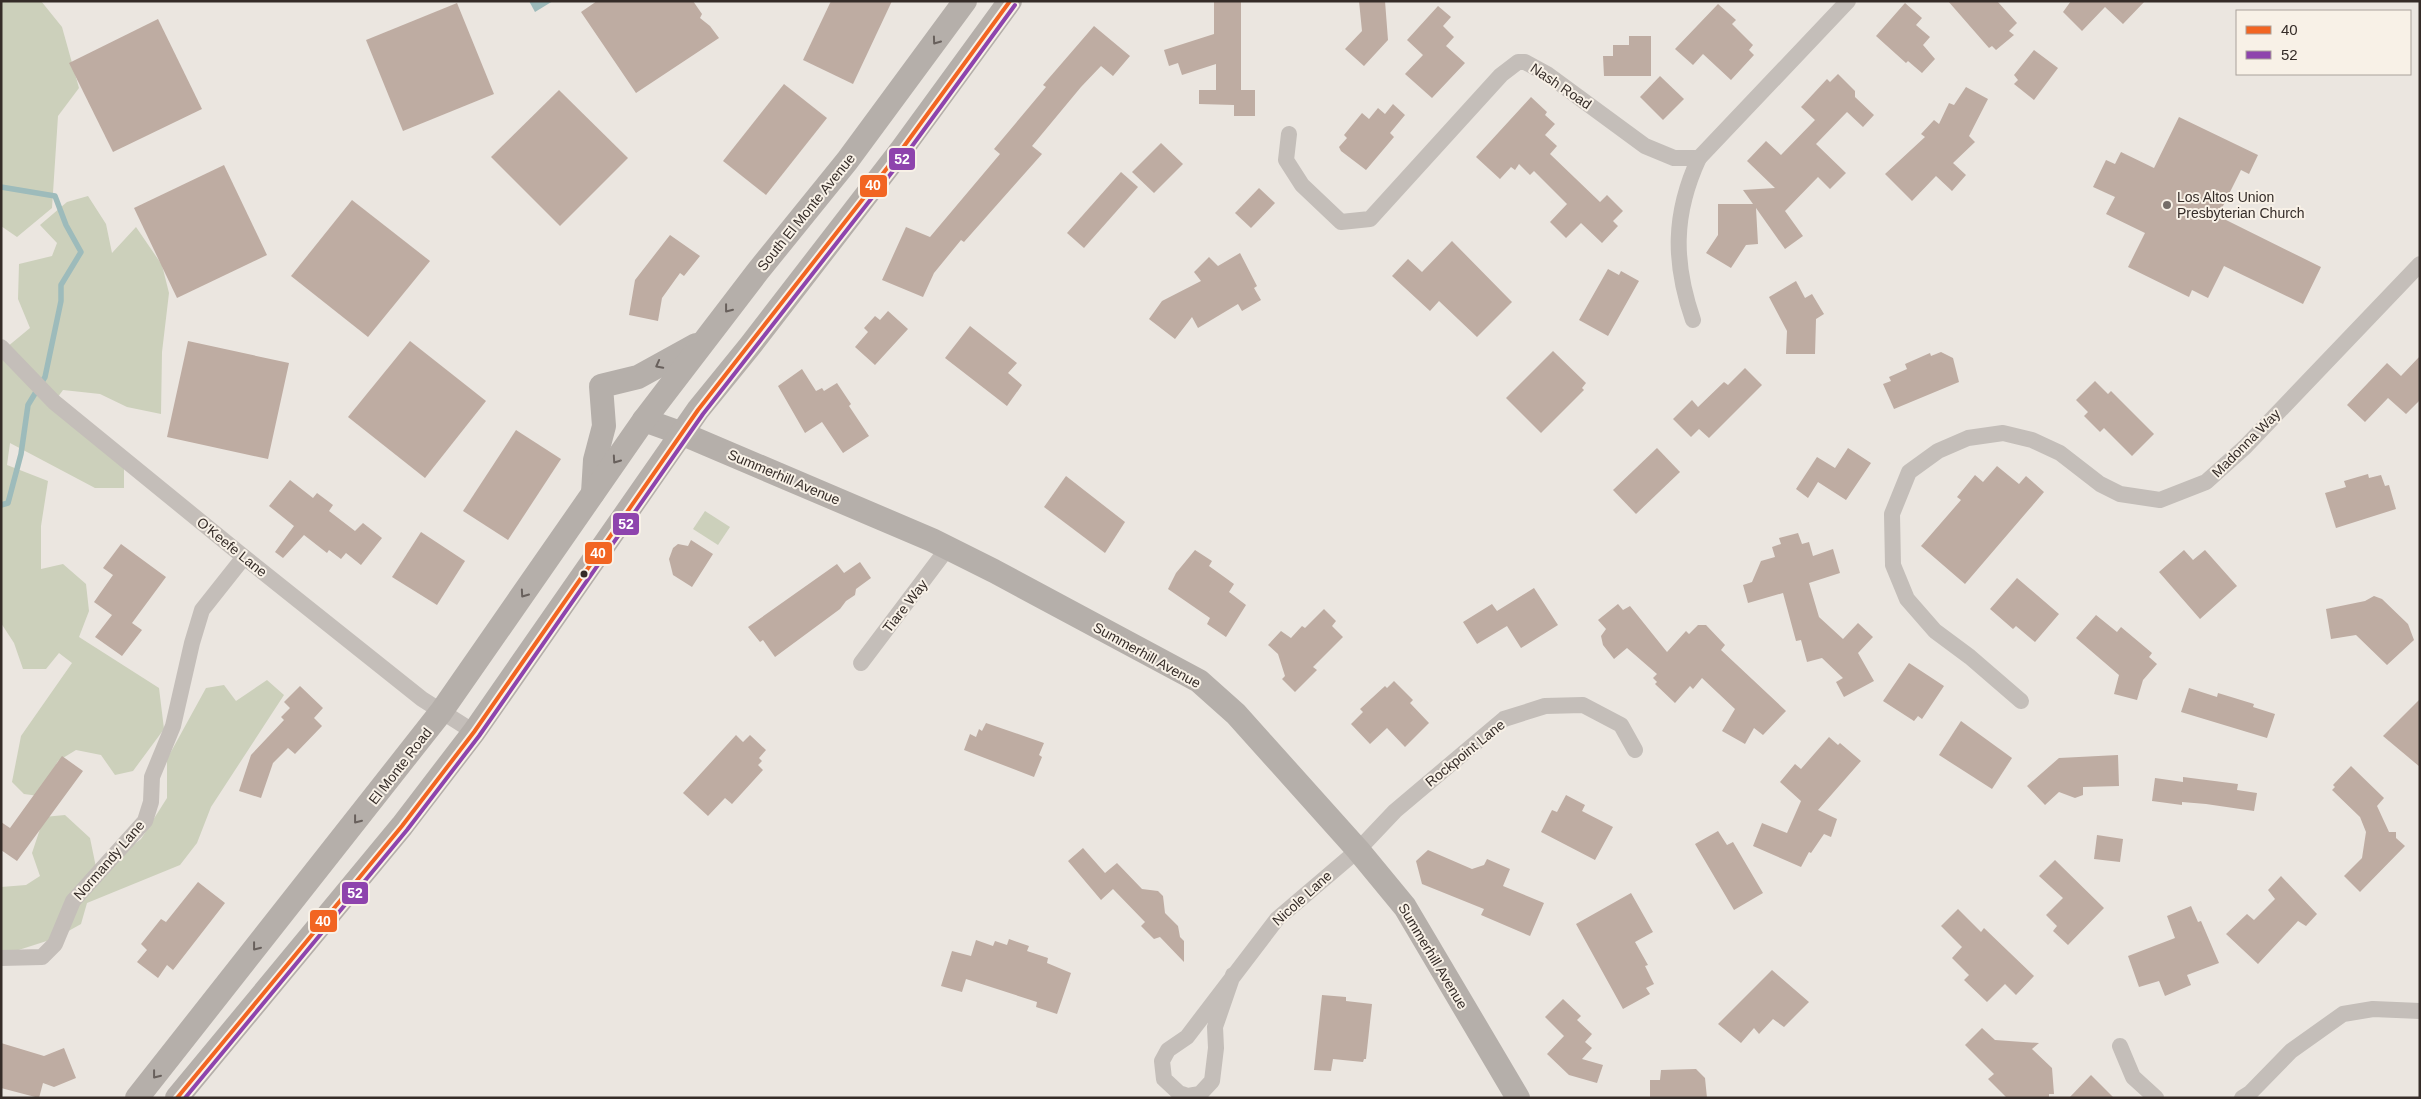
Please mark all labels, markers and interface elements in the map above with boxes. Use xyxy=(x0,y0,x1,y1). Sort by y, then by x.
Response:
legend xyxy=(2236,10,2411,75)
text: 40 xyxy=(2281,21,2298,38)
one-way arrow xyxy=(932,35,942,44)
text: 52 xyxy=(2281,46,2298,63)
street label: Nash Road xyxy=(1527,60,1595,112)
line badge: 52 xyxy=(888,147,916,171)
street label: South El Monte Avenue xyxy=(754,150,858,274)
text: 52 xyxy=(894,151,910,167)
line badge: 40 xyxy=(859,174,888,198)
text: 40 xyxy=(865,177,881,193)
place label: Los Altos Union Presbyterian Church xyxy=(2177,189,2305,221)
marker: Los Altos Union Presbyterian Church xyxy=(2161,199,2173,211)
one-way arrow xyxy=(725,303,734,313)
one-way arrow xyxy=(656,359,665,369)
street label: Madonna Way xyxy=(2209,406,2283,480)
street label: Summerhill Avenue xyxy=(725,446,843,508)
one-way arrow xyxy=(613,454,622,464)
line badge: 52 xyxy=(612,512,640,536)
street label: O'Keefe Lane xyxy=(194,514,270,580)
text: 52 xyxy=(618,516,634,532)
line badge: 40 xyxy=(584,541,613,565)
text: 40 xyxy=(590,545,606,561)
unlabelled marker xyxy=(579,569,589,579)
street label: Tiare Way xyxy=(879,576,931,636)
one-way arrow xyxy=(521,588,530,598)
street label: Summerhill Avenue xyxy=(1090,619,1204,691)
street label: Rockpoint Lane xyxy=(1422,716,1508,790)
street label: El Monte Road xyxy=(365,725,435,807)
one-way arrow xyxy=(354,814,363,823)
street label: Normandy Lane xyxy=(70,817,148,903)
street label: Nicole Lane xyxy=(1269,867,1335,929)
line badge: 52 xyxy=(341,881,369,905)
text: 52 xyxy=(347,885,363,901)
street label: Summerhill Avenue xyxy=(1395,900,1471,1012)
line badge: 40 xyxy=(309,909,338,933)
text: 40 xyxy=(315,913,331,929)
one-way arrow xyxy=(254,941,262,950)
one-way arrow xyxy=(152,1069,161,1078)

